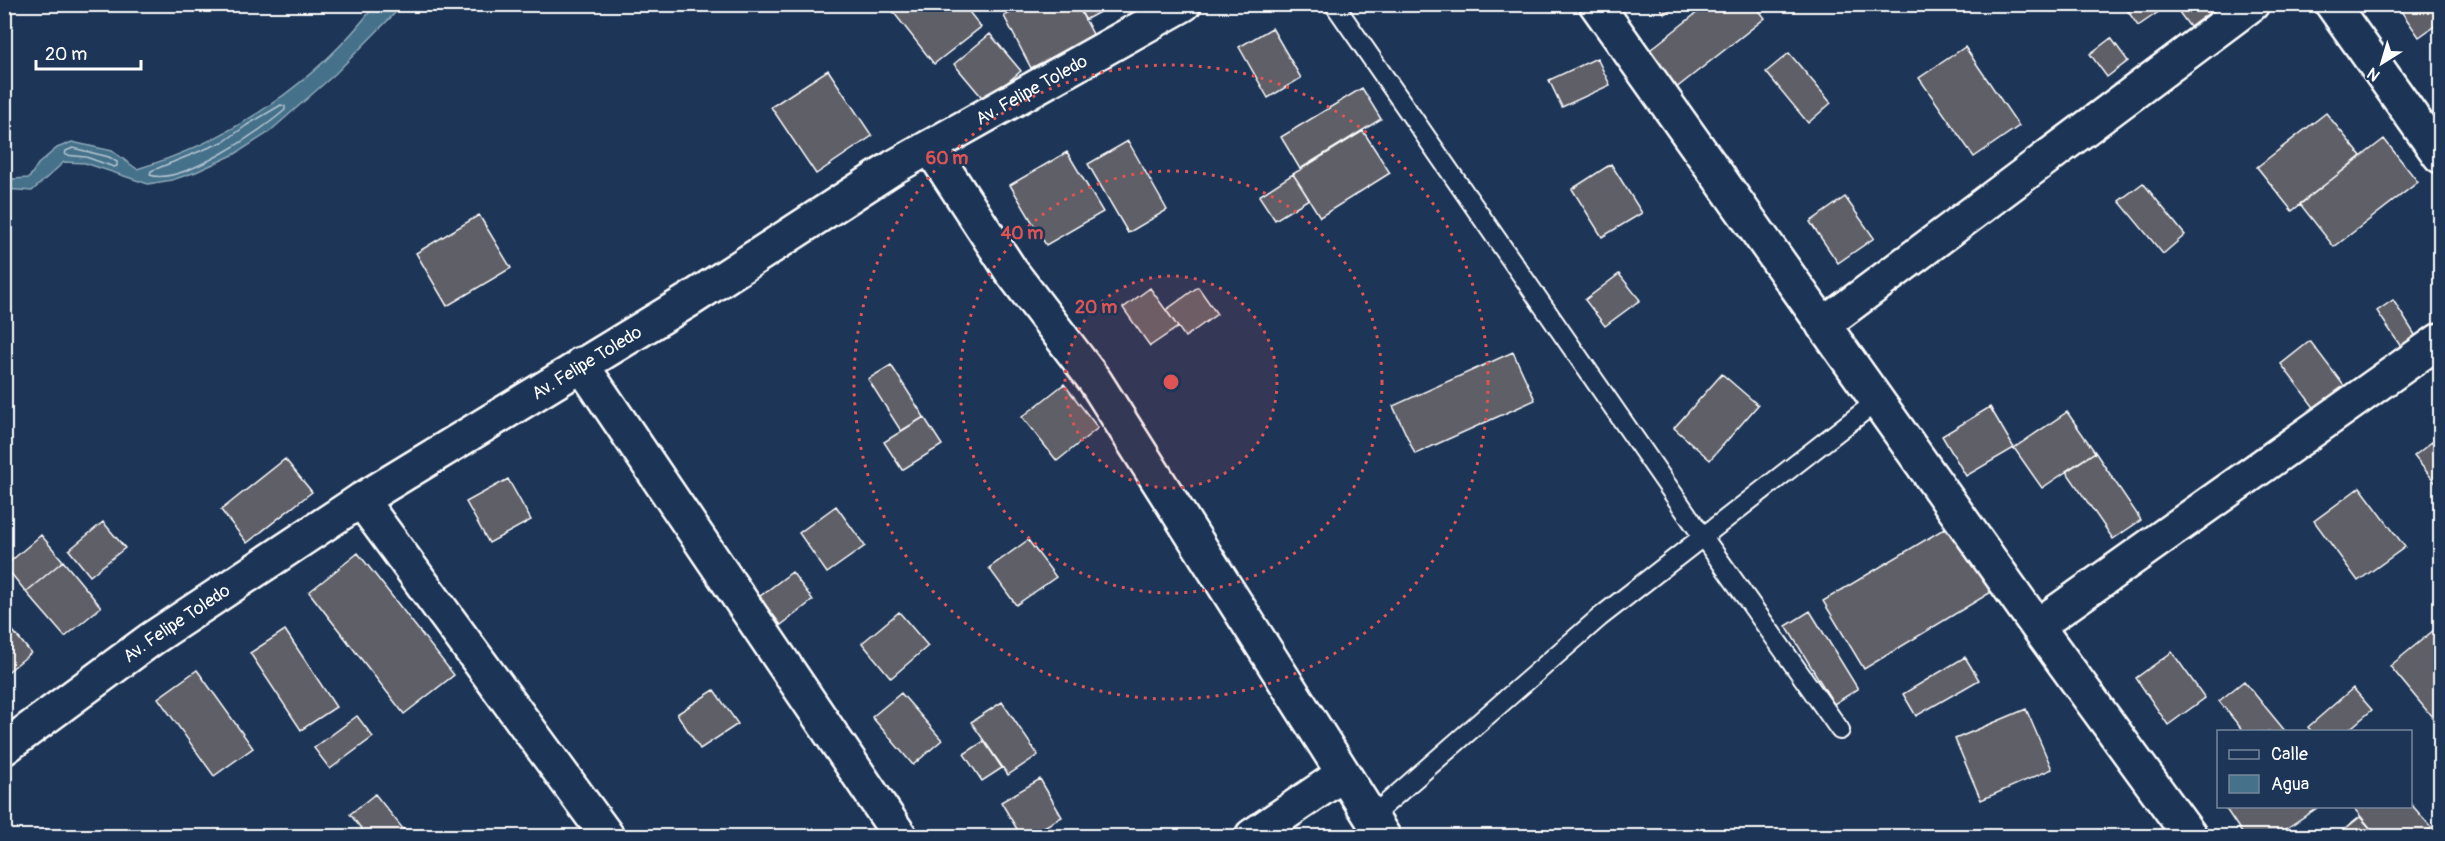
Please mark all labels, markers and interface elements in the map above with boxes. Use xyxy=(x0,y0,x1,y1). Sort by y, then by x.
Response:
scale bar xyxy=(36,33,141,71)
north arrow xyxy=(2352,33,2412,93)
text: 20 m xyxy=(45,43,87,66)
street label: Av. Felipe Toledo xyxy=(972,49,1092,131)
text: N xyxy=(2363,63,2384,85)
text: 60 m xyxy=(926,147,968,170)
text: 40 m xyxy=(1001,222,1043,245)
text: 20 m xyxy=(1075,296,1117,319)
street label: Av. Felipe Toledo xyxy=(528,321,646,405)
centre of rings xyxy=(1161,372,1181,392)
street label: Av. Felipe Toledo xyxy=(119,579,235,668)
legend xyxy=(2217,730,2412,808)
text: Calle xyxy=(2271,743,2308,766)
text: Agua xyxy=(2271,773,2309,796)

